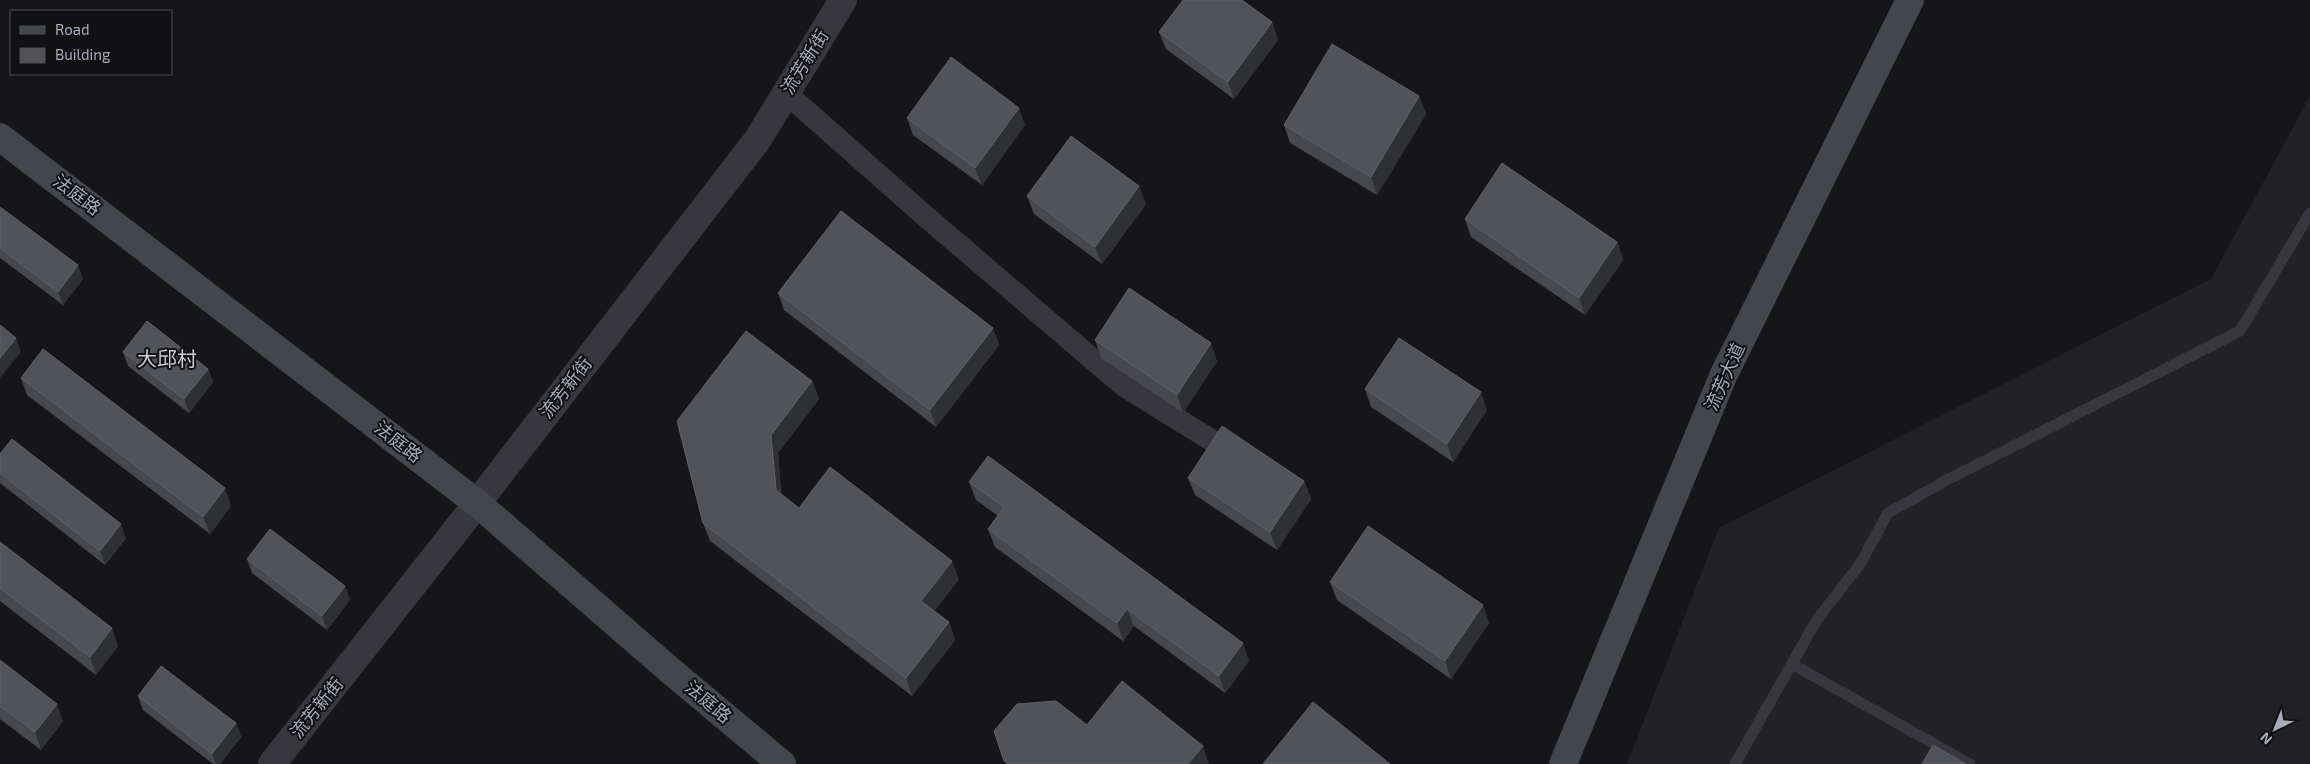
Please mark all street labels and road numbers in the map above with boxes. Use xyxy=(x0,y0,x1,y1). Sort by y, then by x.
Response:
street label: 流芳新街 xyxy=(776,25,833,98)
street label: 法庭路 xyxy=(49,169,106,219)
street label: 流芳大道 xyxy=(1699,339,1749,414)
street label: 流芳新街 xyxy=(534,352,596,423)
street label: 法庭路 xyxy=(371,416,427,467)
street label: 流芳新街 xyxy=(285,672,347,742)
street label: 法庭路 xyxy=(681,675,736,727)

